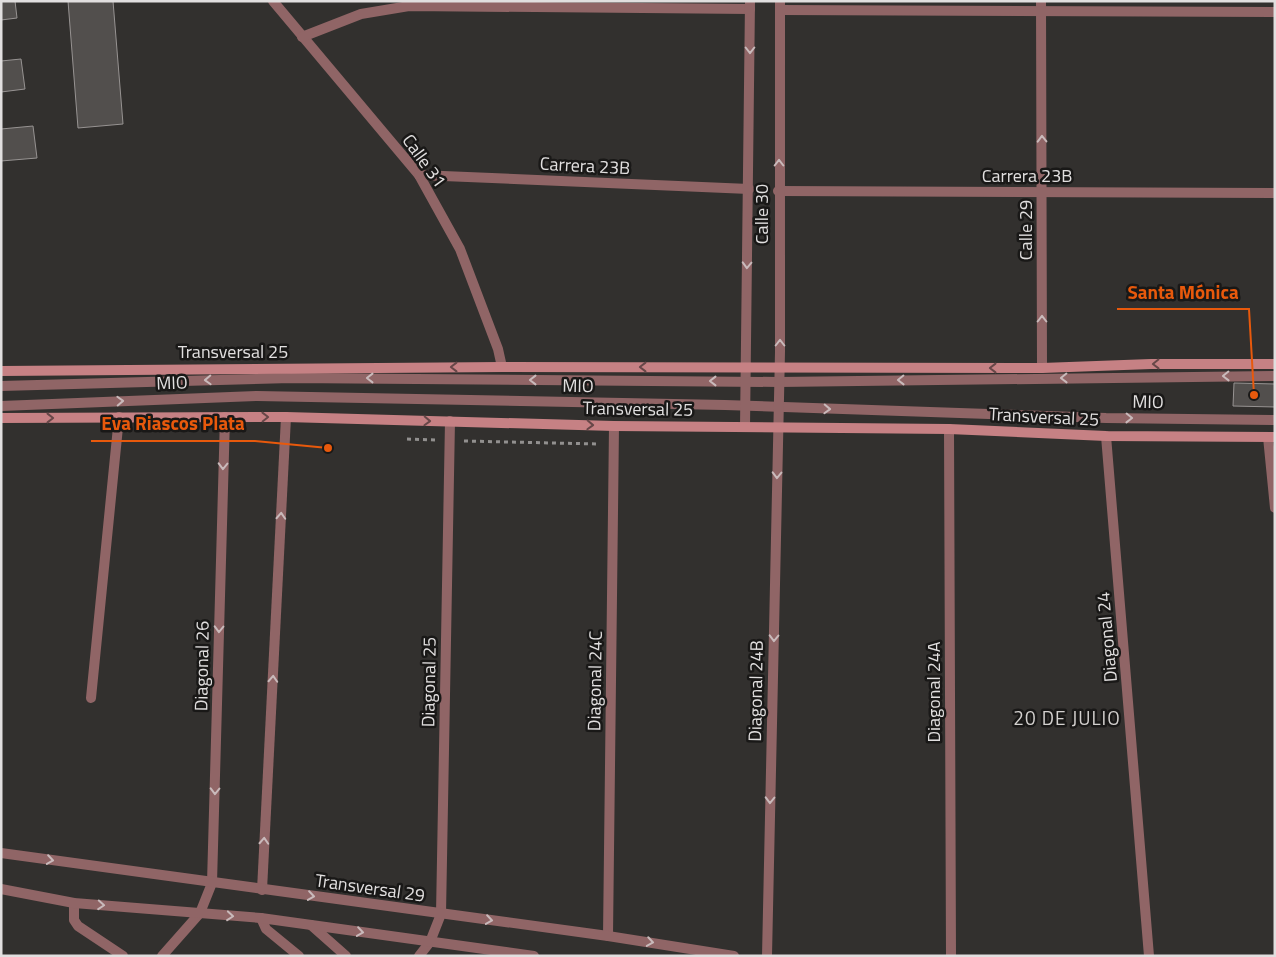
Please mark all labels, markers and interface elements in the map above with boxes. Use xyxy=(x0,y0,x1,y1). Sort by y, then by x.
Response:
one-way arrow xyxy=(745,46,755,54)
street label: Calle 31 xyxy=(396,128,453,193)
one-way arrow xyxy=(1037,135,1047,143)
street label: Carrera 23B xyxy=(539,150,631,181)
one-way arrow xyxy=(774,159,784,166)
street label: Carrera 23B xyxy=(982,162,1072,189)
street label: Calle 30 xyxy=(748,184,775,244)
street label: Calle 29 xyxy=(1012,200,1039,260)
one-way arrow xyxy=(741,261,752,269)
callout: Santa Mónica xyxy=(1117,275,1249,309)
text: Santa Mónica xyxy=(1127,277,1239,306)
one-way arrow xyxy=(1037,315,1047,323)
street label: Transversal 25 xyxy=(178,338,288,365)
one-way arrow xyxy=(775,339,785,346)
one-way arrow xyxy=(1152,359,1160,369)
one-way arrow xyxy=(449,362,457,372)
one-way arrow xyxy=(639,362,646,372)
one-way arrow xyxy=(989,363,996,373)
street label: MIO xyxy=(156,368,188,397)
one-way arrow xyxy=(1222,371,1230,381)
street label: MIO xyxy=(562,372,594,399)
one-way arrow xyxy=(366,373,374,384)
one-way arrow xyxy=(1059,373,1067,383)
one-way arrow xyxy=(204,375,212,385)
one-way arrow xyxy=(528,375,536,385)
one-way arrow xyxy=(897,375,904,385)
one-way arrow xyxy=(708,376,716,386)
street label: MIO xyxy=(1132,388,1164,415)
street label: Transversal 25 xyxy=(583,394,694,423)
one-way arrow xyxy=(116,396,124,406)
street label: Transversal 25 xyxy=(988,400,1100,433)
one-way arrow xyxy=(823,404,831,415)
callout: Eva Riascos Plata xyxy=(91,407,255,441)
text: Eva Riascos Plata xyxy=(101,408,245,437)
one-way arrow xyxy=(46,412,54,423)
one-way arrow xyxy=(262,412,269,422)
one-way arrow xyxy=(1126,413,1134,423)
one-way arrow xyxy=(424,415,432,426)
one-way arrow xyxy=(586,420,594,431)
one-way arrow xyxy=(218,462,228,470)
one-way arrow xyxy=(772,472,782,480)
one-way arrow xyxy=(275,512,286,520)
street label: Diagonal 24 xyxy=(1089,591,1124,683)
street label: Diagonal 26 xyxy=(187,621,216,711)
one-way arrow xyxy=(214,625,224,633)
street label: Diagonal 24C xyxy=(580,631,609,731)
one-way arrow xyxy=(769,634,779,642)
street label: Diagonal 25 xyxy=(414,637,443,727)
street label: Diagonal 24B xyxy=(741,640,770,742)
street label: Diagonal 24A xyxy=(920,641,947,743)
one-way arrow xyxy=(267,675,278,683)
district label: 20 DE JULIO xyxy=(1013,703,1121,732)
one-way arrow xyxy=(210,788,220,795)
one-way arrow xyxy=(765,797,776,805)
one-way arrow xyxy=(259,837,270,845)
one-way arrow xyxy=(46,854,54,865)
street label: Transversal 29 xyxy=(313,866,427,909)
one-way arrow xyxy=(307,890,315,901)
one-way arrow xyxy=(97,899,105,910)
one-way arrow xyxy=(226,910,234,921)
one-way arrow xyxy=(486,914,494,925)
one-way arrow xyxy=(355,926,364,936)
one-way arrow xyxy=(646,937,655,947)

